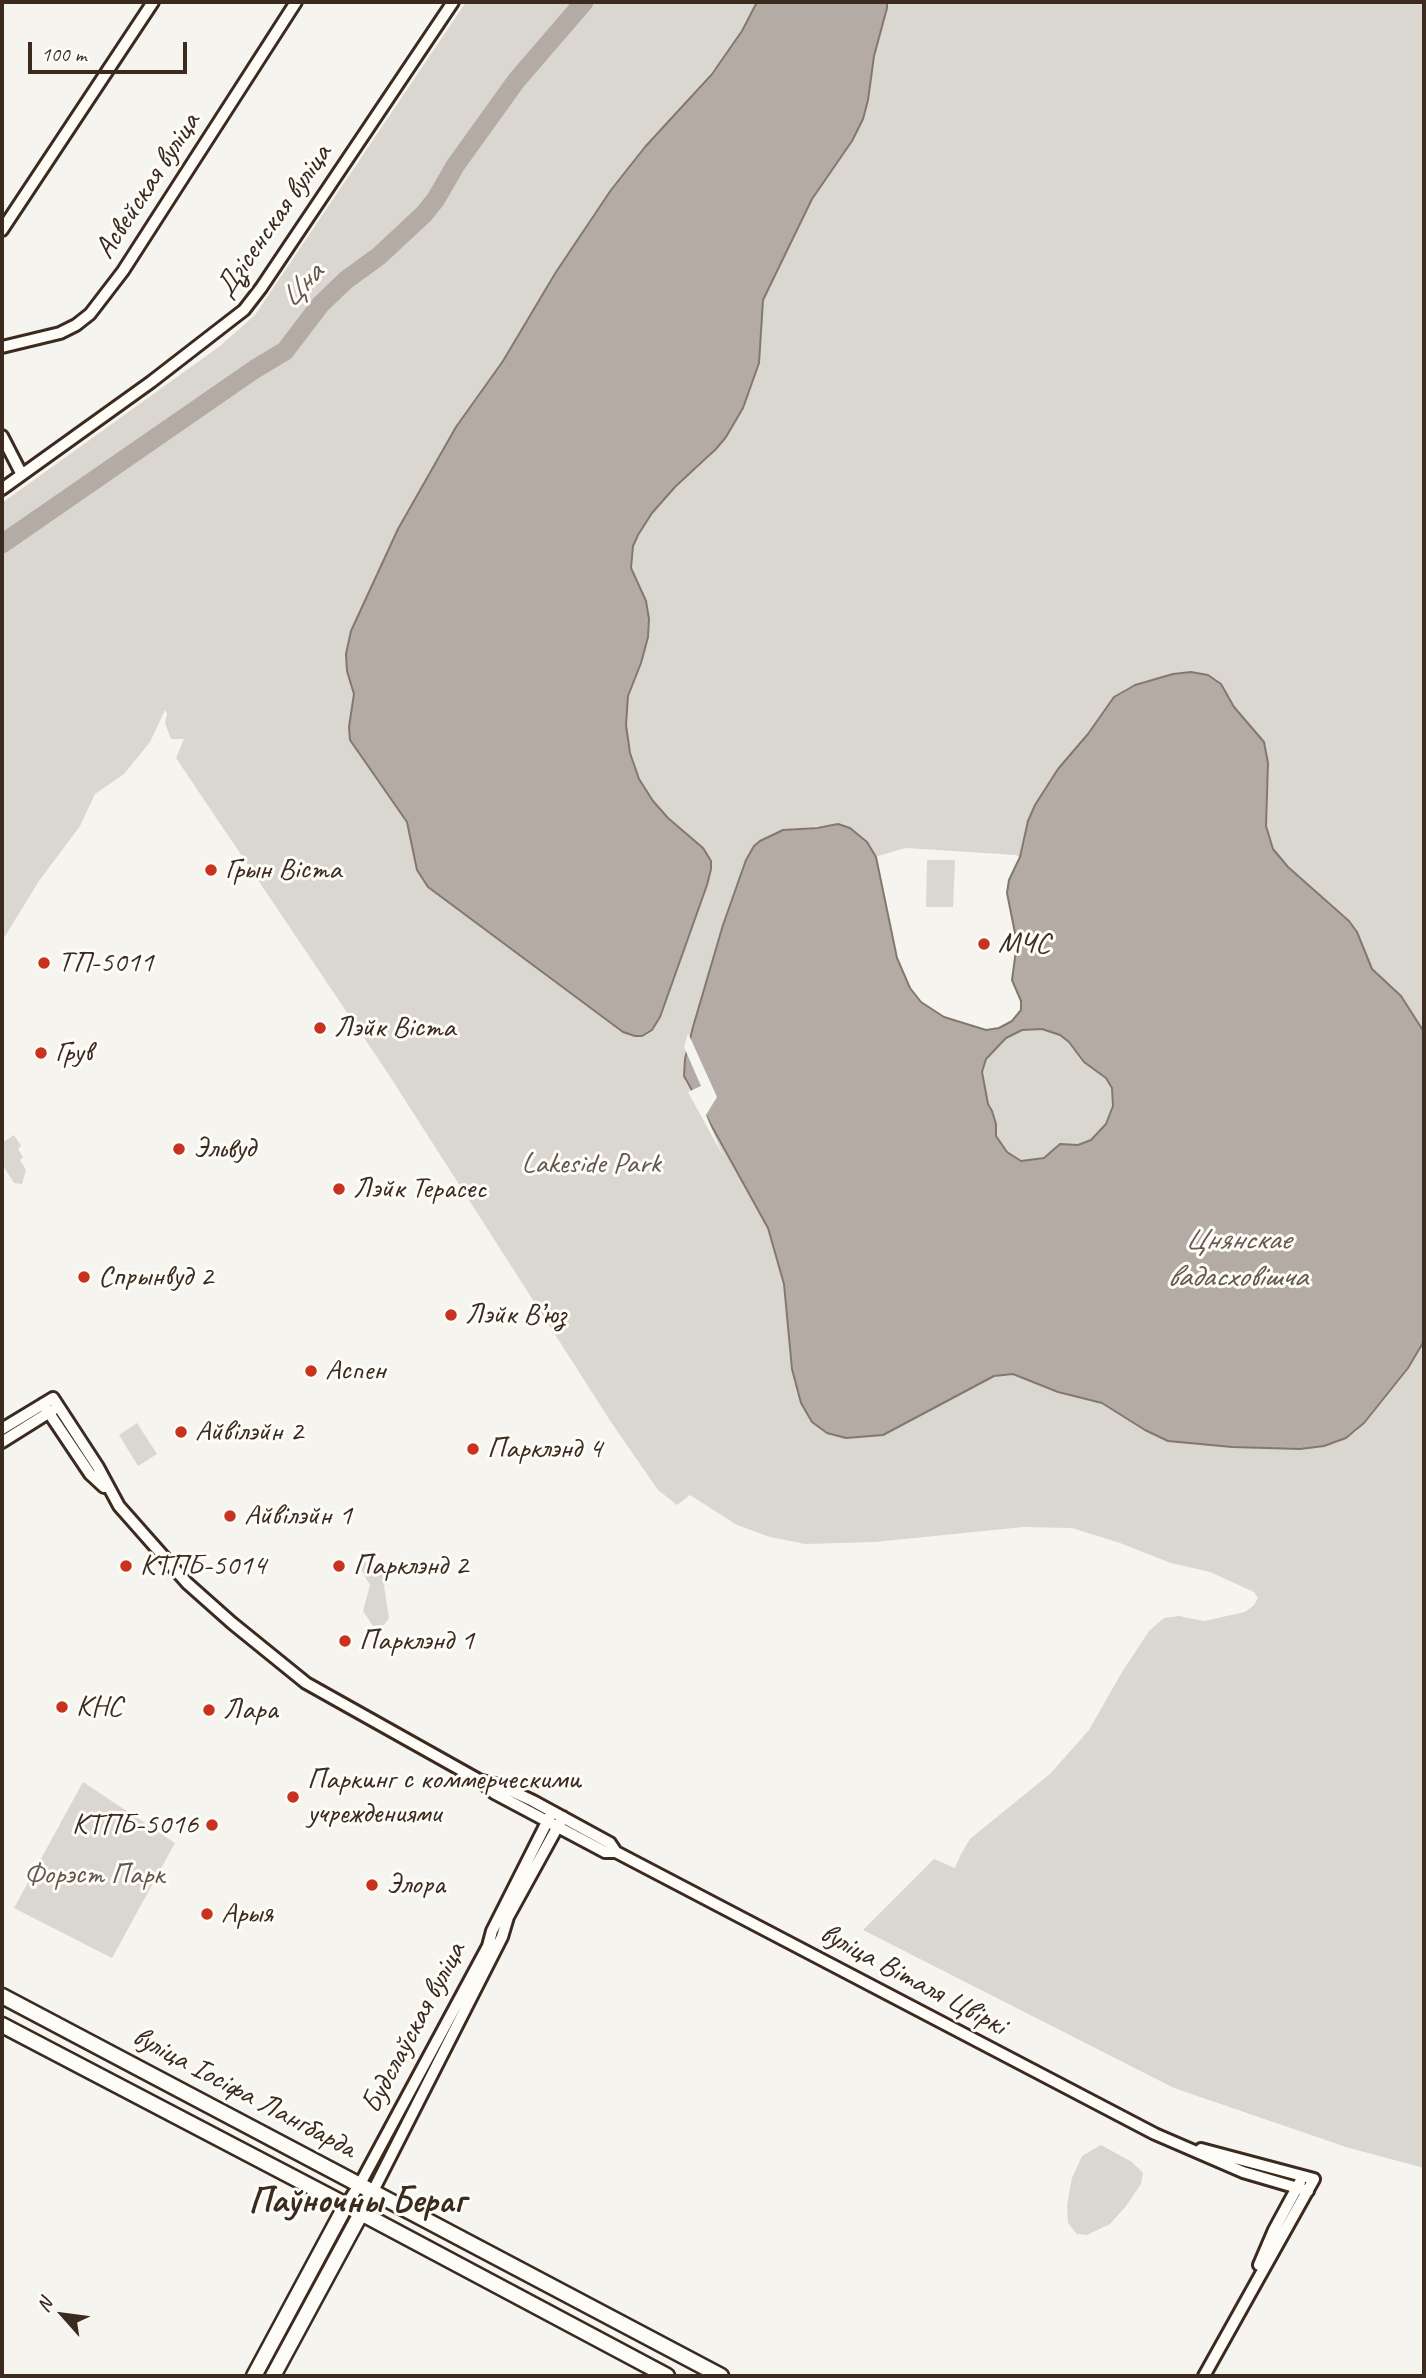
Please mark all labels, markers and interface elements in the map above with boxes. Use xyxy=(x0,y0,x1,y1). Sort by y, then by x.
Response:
scale bar xyxy=(32,28,191,72)
text: 100 m xyxy=(41,41,86,67)
street label: Асвейская вуліца xyxy=(87,106,209,266)
street label: Дзісенская вуліца xyxy=(208,137,340,305)
water label: Цна xyxy=(272,255,332,317)
place label: Грын Вiста xyxy=(225,852,341,888)
marker: Грын Вiста xyxy=(203,862,219,878)
place label: МЧС xyxy=(998,926,1050,962)
marker: МЧС xyxy=(976,936,992,952)
place label: ТП-5011 xyxy=(58,945,154,981)
marker: ТП-5011 xyxy=(36,955,52,971)
place label: Лэйк Вiста xyxy=(334,1010,455,1046)
marker: Лэйк Вiста xyxy=(312,1020,328,1036)
place label: Грув xyxy=(55,1035,92,1071)
marker: Грув xyxy=(33,1045,49,1061)
place label: Эльвуд xyxy=(193,1131,255,1167)
marker: Эльвуд xyxy=(171,1141,187,1157)
park label: Lakeside Park xyxy=(522,1146,660,1182)
place label: Лэйк Терасес xyxy=(353,1171,486,1207)
marker: Лэйк Терасес xyxy=(331,1181,347,1197)
water label: Цнянскае вадасховішча xyxy=(1167,1222,1307,1297)
place label: Спрынвуд 2 xyxy=(98,1259,213,1295)
marker: Спрынвуд 2 xyxy=(76,1269,92,1285)
place label: Лэйк В’юз xyxy=(465,1297,565,1333)
marker: Лэйк В’юз xyxy=(443,1307,459,1323)
place label: Аспен xyxy=(325,1353,385,1389)
marker: Аспен xyxy=(303,1363,319,1379)
place label: Айвілэйн 2 xyxy=(195,1414,303,1450)
marker: Айвілэйн 2 xyxy=(173,1424,189,1440)
place label: Парклэнд 4 xyxy=(487,1431,602,1467)
marker: Парклэнд 4 xyxy=(465,1441,481,1457)
place label: Айвілэйн 1 xyxy=(244,1498,352,1534)
marker: Айвілэйн 1 xyxy=(222,1508,238,1524)
place label: КТПБ-5014 xyxy=(140,1548,266,1584)
place label: Парклэнд 2 xyxy=(353,1548,468,1584)
marker: КТПБ-5014 xyxy=(118,1558,134,1574)
marker: Парклэнд 2 xyxy=(331,1558,347,1574)
place label: Парклэнд 1 xyxy=(359,1623,474,1659)
marker: Парклэнд 1 xyxy=(337,1633,353,1649)
place label: КНС xyxy=(76,1689,122,1725)
place label: Лара xyxy=(223,1692,278,1728)
marker: КНС xyxy=(54,1699,70,1715)
marker: Лара xyxy=(201,1702,217,1718)
place label: Паркинг с коммерческими учреждениями xyxy=(307,1762,581,1832)
marker: Паркинг с коммерческими учреждениями xyxy=(285,1789,301,1805)
place label: КТПБ-5016 xyxy=(72,1807,198,1843)
marker: КТПБ-5016 xyxy=(204,1817,220,1833)
park label: Форэст Парк xyxy=(24,1857,164,1893)
place label: Элора xyxy=(386,1867,445,1903)
marker: Элора xyxy=(364,1877,380,1893)
place label: Арыя xyxy=(221,1896,273,1932)
marker: Арыя xyxy=(199,1906,215,1922)
street label: вуліца Віталя Цвіркі xyxy=(814,1916,1012,2044)
street label: Будслаўская вуліца xyxy=(354,1936,474,2120)
street label: вуліца Іосіфа Лангбарда xyxy=(126,2019,362,2167)
district label: Паўночны Бераг xyxy=(248,2180,466,2224)
north arrow xyxy=(28,2280,98,2350)
text: N xyxy=(31,2294,58,2316)

